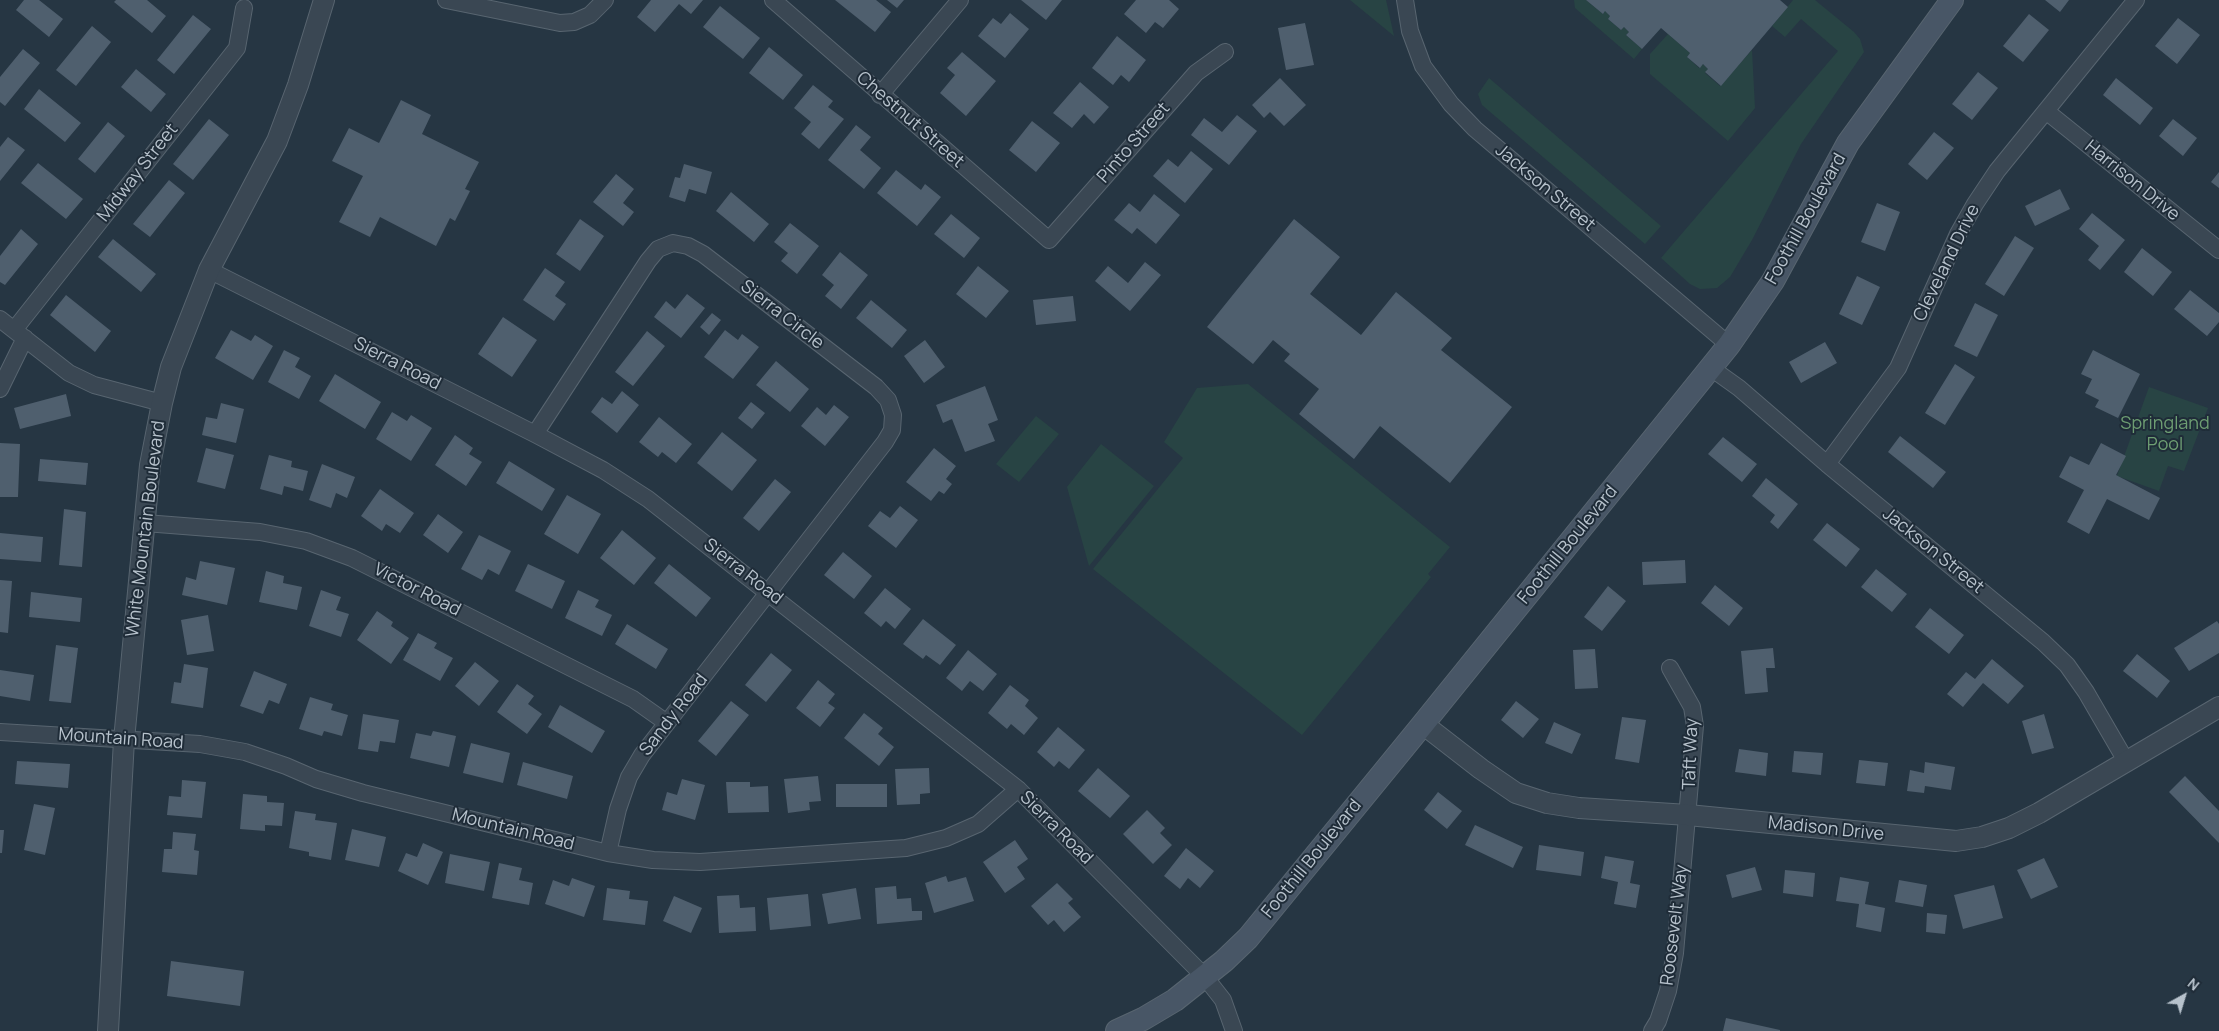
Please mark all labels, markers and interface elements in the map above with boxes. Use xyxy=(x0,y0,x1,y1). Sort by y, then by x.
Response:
street label: Chestnut Street xyxy=(852,67,968,173)
street label: Pinto Street xyxy=(1093,98,1175,188)
street label: Midway Street xyxy=(93,120,183,226)
street label: Harrison Drive xyxy=(2080,136,2184,226)
street label: Jackson Street xyxy=(1490,140,1600,236)
street label: Foothill Boulevard xyxy=(1761,150,1851,288)
street label: Cleveland Drive xyxy=(1909,201,1985,325)
street label: Sierra Circle xyxy=(736,276,828,354)
street label: Sierra Road xyxy=(350,333,444,395)
park label: Springland Pool xyxy=(2120,413,2210,456)
street label: White Mountain Boulevard xyxy=(122,420,170,638)
street label: Foothill Boulevard xyxy=(1514,481,1622,609)
street label: Jackson Street xyxy=(1878,503,1988,599)
street label: Sierra Road xyxy=(699,534,787,610)
street label: Victor Road xyxy=(370,559,464,621)
street label: Sandy Road xyxy=(635,670,713,760)
street label: Taft Way xyxy=(1679,718,1703,790)
street label: Mountain Road xyxy=(58,724,184,754)
street label: Sierra Road xyxy=(1015,787,1097,869)
street label: Foothill Boulevard xyxy=(1258,795,1366,923)
street label: Mountain Road xyxy=(449,804,577,856)
street label: Madison Drive xyxy=(1767,812,1885,846)
street label: Roosevelt Way xyxy=(1657,863,1693,987)
north arrow xyxy=(2159,971,2209,1021)
text: N xyxy=(2184,973,2204,995)

